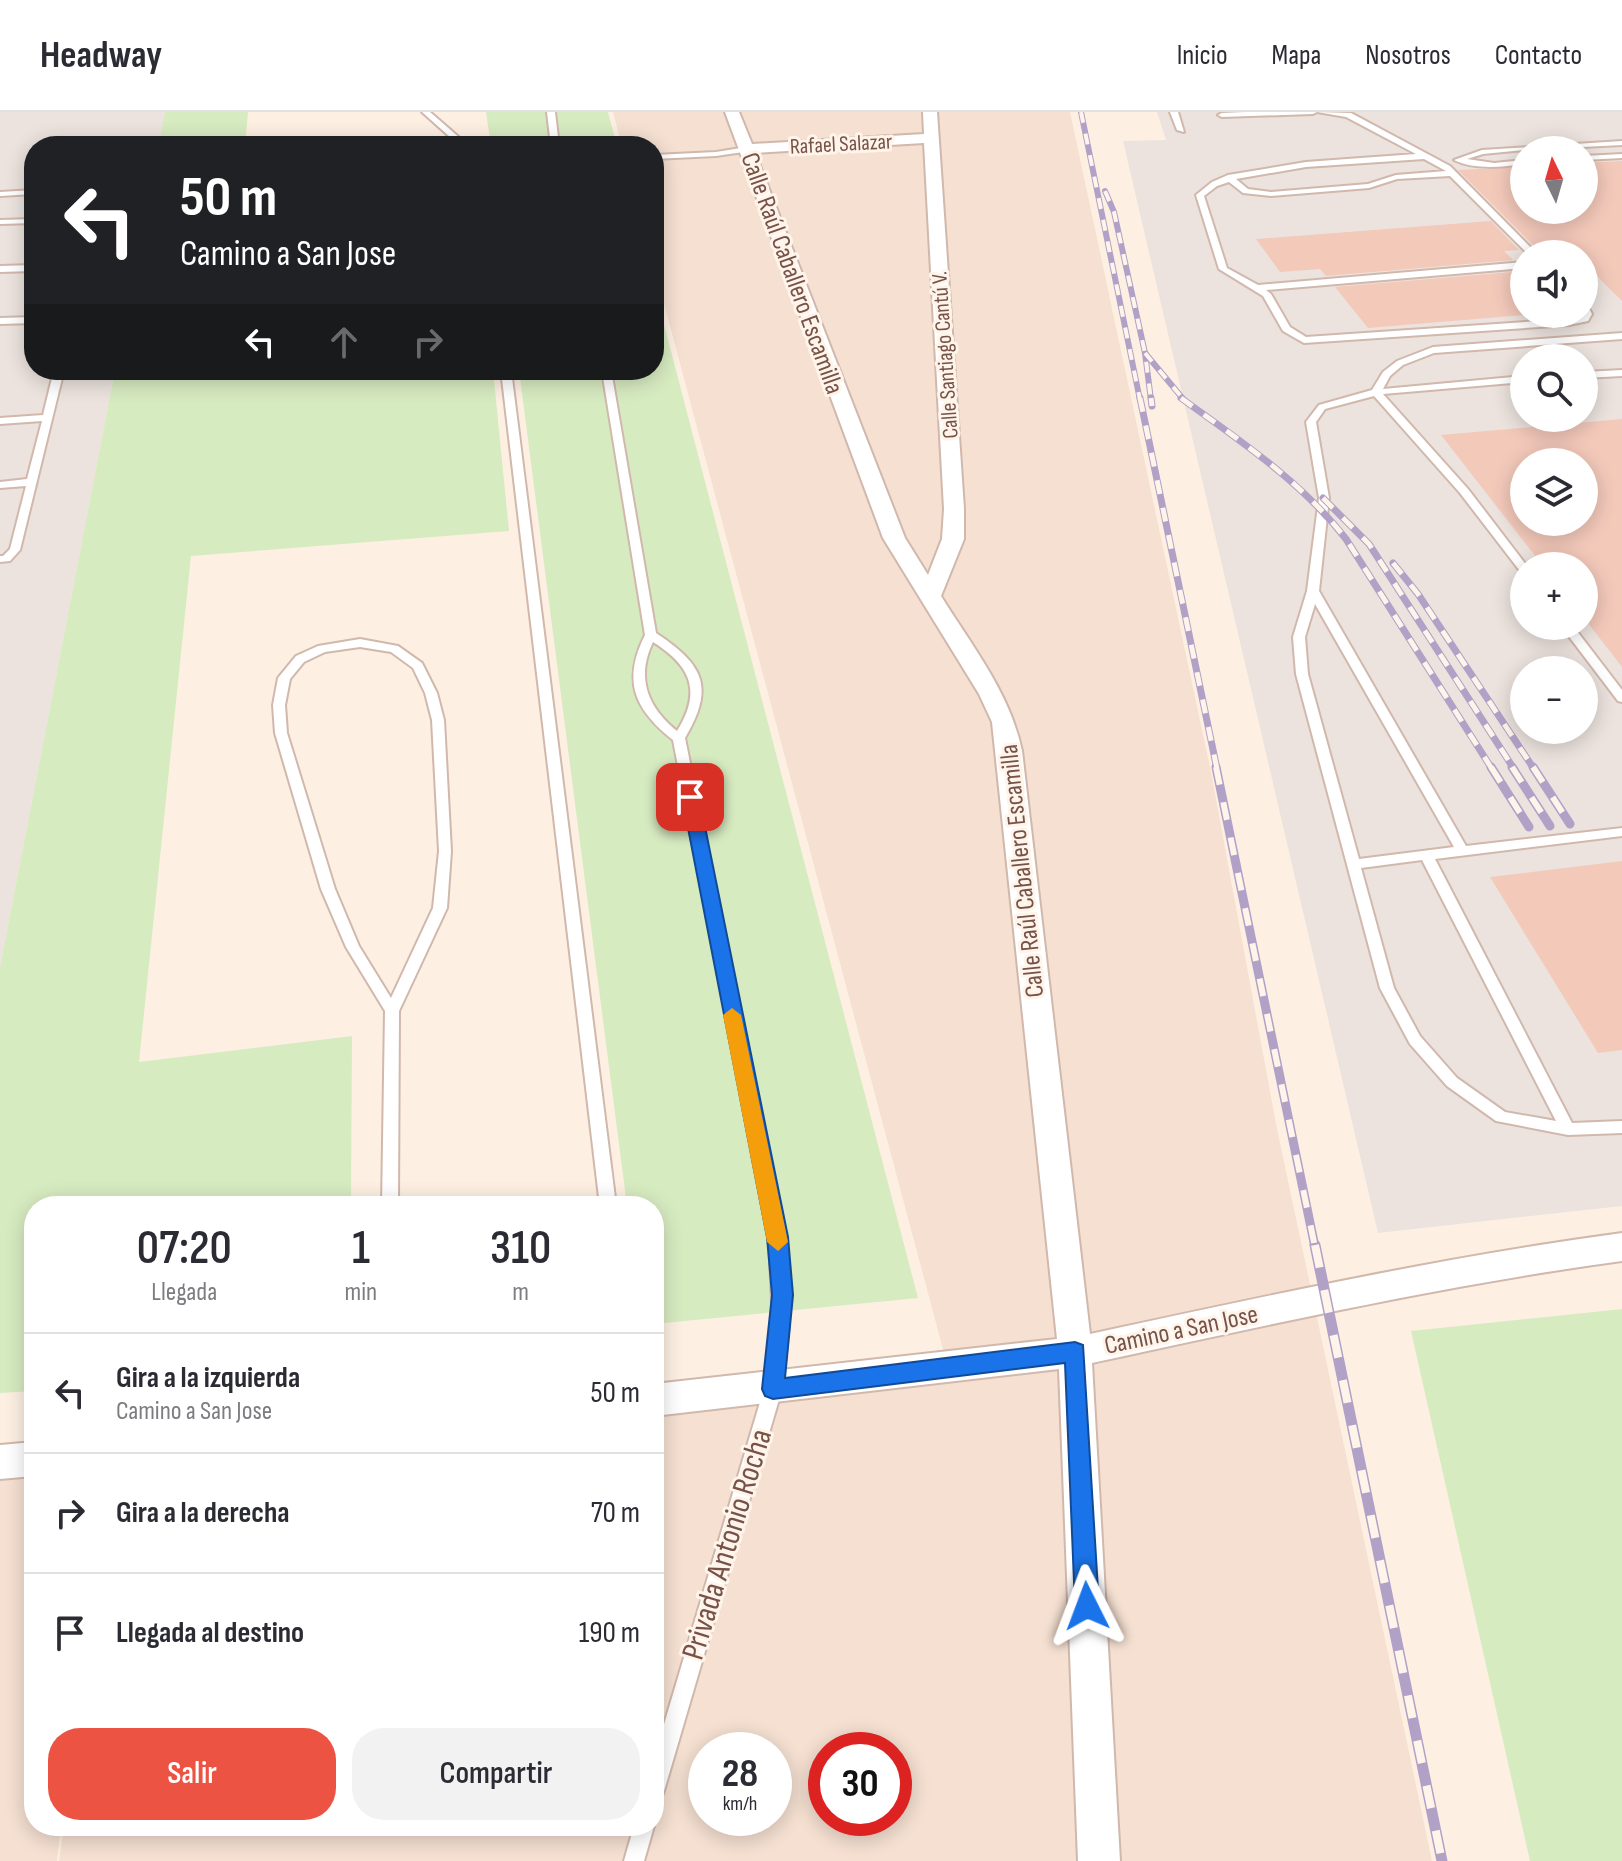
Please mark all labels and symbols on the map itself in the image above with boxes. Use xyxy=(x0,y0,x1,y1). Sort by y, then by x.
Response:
street label: Rafael Salazar xyxy=(789,128,893,161)
north arrow xyxy=(1510,136,1598,224)
street label: Calle Raúl Caballero Escamilla xyxy=(734,149,850,398)
street label: Calle Santiago Cantú V. xyxy=(926,270,965,439)
street label: Calle Raúl Caballero Escamilla xyxy=(994,743,1051,999)
pin xyxy=(656,763,724,831)
street label: Camino a San Jose xyxy=(1102,1299,1261,1362)
street label: Privada Antonio Rocha xyxy=(674,1424,781,1664)
position arrow xyxy=(1045,1564,1129,1648)
speed limit sign: 30 xyxy=(808,1732,912,1836)

